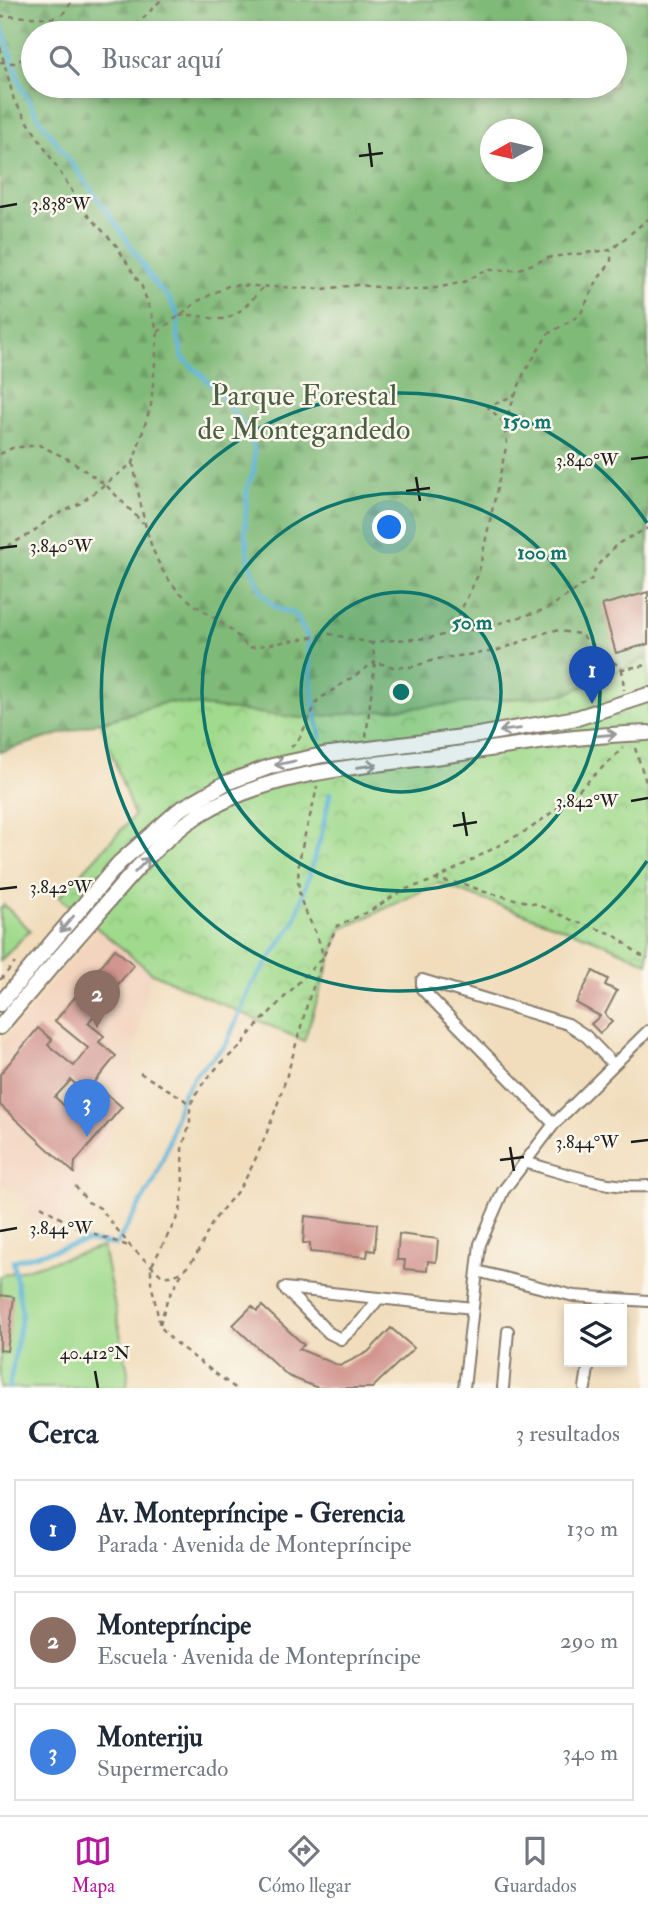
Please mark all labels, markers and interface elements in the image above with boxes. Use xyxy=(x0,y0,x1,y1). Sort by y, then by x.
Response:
search box xyxy=(21,21,627,98)
icon: search xyxy=(45,41,83,79)
text: Buscar aquí xyxy=(101,44,221,76)
north arrow xyxy=(480,119,543,182)
text: 3.838°W xyxy=(32,193,91,216)
park label: Parque Forestal de Montegandedo xyxy=(197,377,411,448)
text: 150 m xyxy=(503,408,552,435)
text: 3.840°W xyxy=(556,449,619,472)
your location xyxy=(372,510,406,544)
text: 3.840°W xyxy=(30,535,93,558)
text: 100 m xyxy=(517,539,568,566)
text: 50 m xyxy=(452,609,493,636)
pin: 1 xyxy=(569,646,615,704)
centre of rings xyxy=(389,680,413,704)
one-way arrow xyxy=(499,724,522,737)
one-way arrow xyxy=(594,728,617,741)
one-way arrow xyxy=(274,757,297,771)
one-way arrow xyxy=(355,759,378,772)
text: 3.842°W xyxy=(556,790,619,813)
one-way arrow xyxy=(133,856,150,873)
text: 3.842°W xyxy=(30,876,93,899)
one-way arrow xyxy=(60,915,76,933)
pin: 2 xyxy=(74,970,120,1028)
pin: 3 xyxy=(64,1079,110,1137)
text: 3.844°W xyxy=(556,1131,619,1154)
text: 3.844°W xyxy=(30,1217,93,1240)
map controls xyxy=(564,1304,627,1367)
button: layers xyxy=(564,1304,627,1367)
text: 40.412°N xyxy=(60,1342,130,1365)
text: Cerca xyxy=(28,1415,98,1452)
text: 3 resultados xyxy=(516,1419,620,1448)
text: Av. Montepríncipe - Gerencia xyxy=(97,1498,404,1530)
text: 1 xyxy=(49,1514,57,1543)
text: 130 m xyxy=(566,1514,618,1543)
text: Parada · Avenida de Montepríncipe xyxy=(97,1530,411,1559)
text: Montepríncipe xyxy=(97,1610,251,1642)
text: 2 xyxy=(47,1626,59,1655)
text: 290 m xyxy=(560,1626,618,1655)
text: Escuela · Avenida de Montepríncipe xyxy=(97,1642,421,1671)
text: Monteriju xyxy=(97,1722,203,1754)
text: 3 xyxy=(49,1738,57,1767)
text: 340 m xyxy=(562,1738,618,1767)
text: Supermercado xyxy=(97,1754,228,1783)
tab: Mapa xyxy=(72,1832,115,1898)
tab: Cómo llegar xyxy=(258,1832,351,1898)
tab: Guardados xyxy=(494,1832,577,1898)

